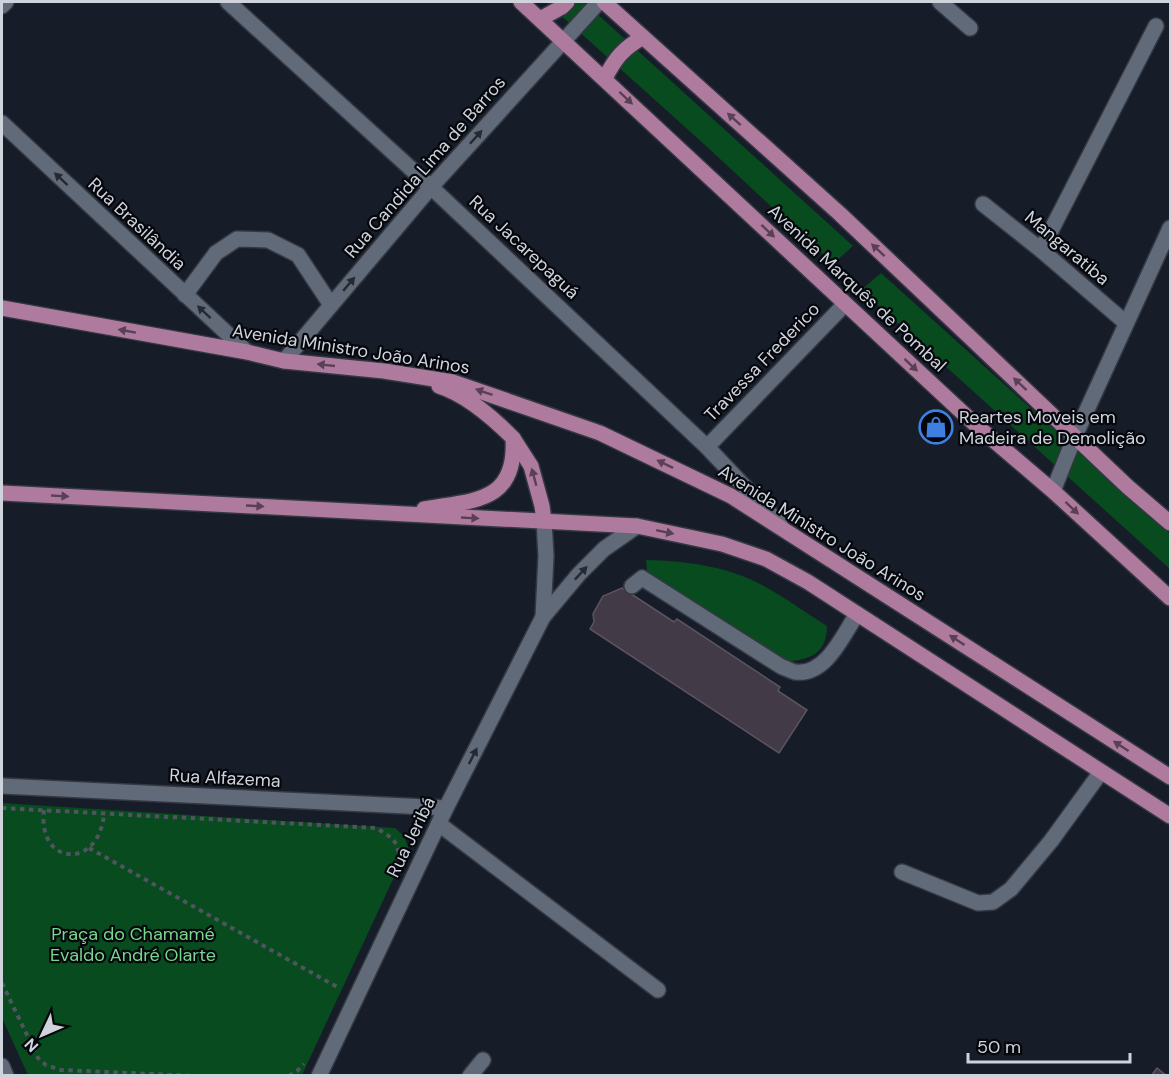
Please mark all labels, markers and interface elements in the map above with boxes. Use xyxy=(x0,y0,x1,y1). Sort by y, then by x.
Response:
street label: Rua Candida Lima de Barros xyxy=(339,71,511,263)
one-way arrow xyxy=(619,90,633,104)
one-way arrow xyxy=(726,112,741,126)
one-way arrow xyxy=(469,130,482,145)
one-way arrow xyxy=(54,172,69,186)
street label: Rua Brasilândia xyxy=(83,172,191,276)
street label: Rua Jacarepaguá xyxy=(464,190,584,304)
street label: Avenida Marquês de Pombal xyxy=(763,199,951,377)
street label: Mangaratiba xyxy=(1020,205,1114,291)
one-way arrow xyxy=(761,224,775,238)
one-way arrow xyxy=(870,243,885,257)
one-way arrow xyxy=(342,276,355,292)
street label: Travessa Frederico xyxy=(699,297,825,427)
one-way arrow xyxy=(197,306,212,319)
street label: Avenida Ministro João Arinos xyxy=(230,318,472,380)
one-way arrow xyxy=(117,326,136,335)
one-way arrow xyxy=(903,357,917,371)
one-way arrow xyxy=(316,360,335,370)
one-way arrow xyxy=(1012,377,1027,391)
one-way arrow xyxy=(475,386,493,396)
place label: Reartes Moveis em Madeira de Demolição xyxy=(959,405,1146,450)
shop icon: Reartes Moveis em Madeira de Demolição xyxy=(918,409,954,445)
one-way arrow xyxy=(656,459,673,468)
street label: Avenida Ministro João Arinos xyxy=(714,459,930,607)
one-way arrow xyxy=(529,468,538,486)
one-way arrow xyxy=(50,491,69,501)
one-way arrow xyxy=(1064,501,1079,514)
one-way arrow xyxy=(245,502,264,511)
one-way arrow xyxy=(461,513,480,522)
one-way arrow xyxy=(655,528,674,537)
one-way arrow xyxy=(574,565,588,580)
one-way arrow xyxy=(949,635,965,646)
one-way arrow xyxy=(1113,740,1129,751)
one-way arrow xyxy=(468,747,478,764)
street label: Rua Alfazema xyxy=(169,763,281,793)
street label: Rua Jeribá xyxy=(381,793,441,881)
park label: Praça do Chamamé Evaldo André Olarte xyxy=(50,922,216,967)
north arrow xyxy=(12,1005,72,1065)
scale bar xyxy=(968,1026,1130,1064)
text: N xyxy=(20,1034,43,1057)
text: 50 m xyxy=(977,1035,1021,1059)

